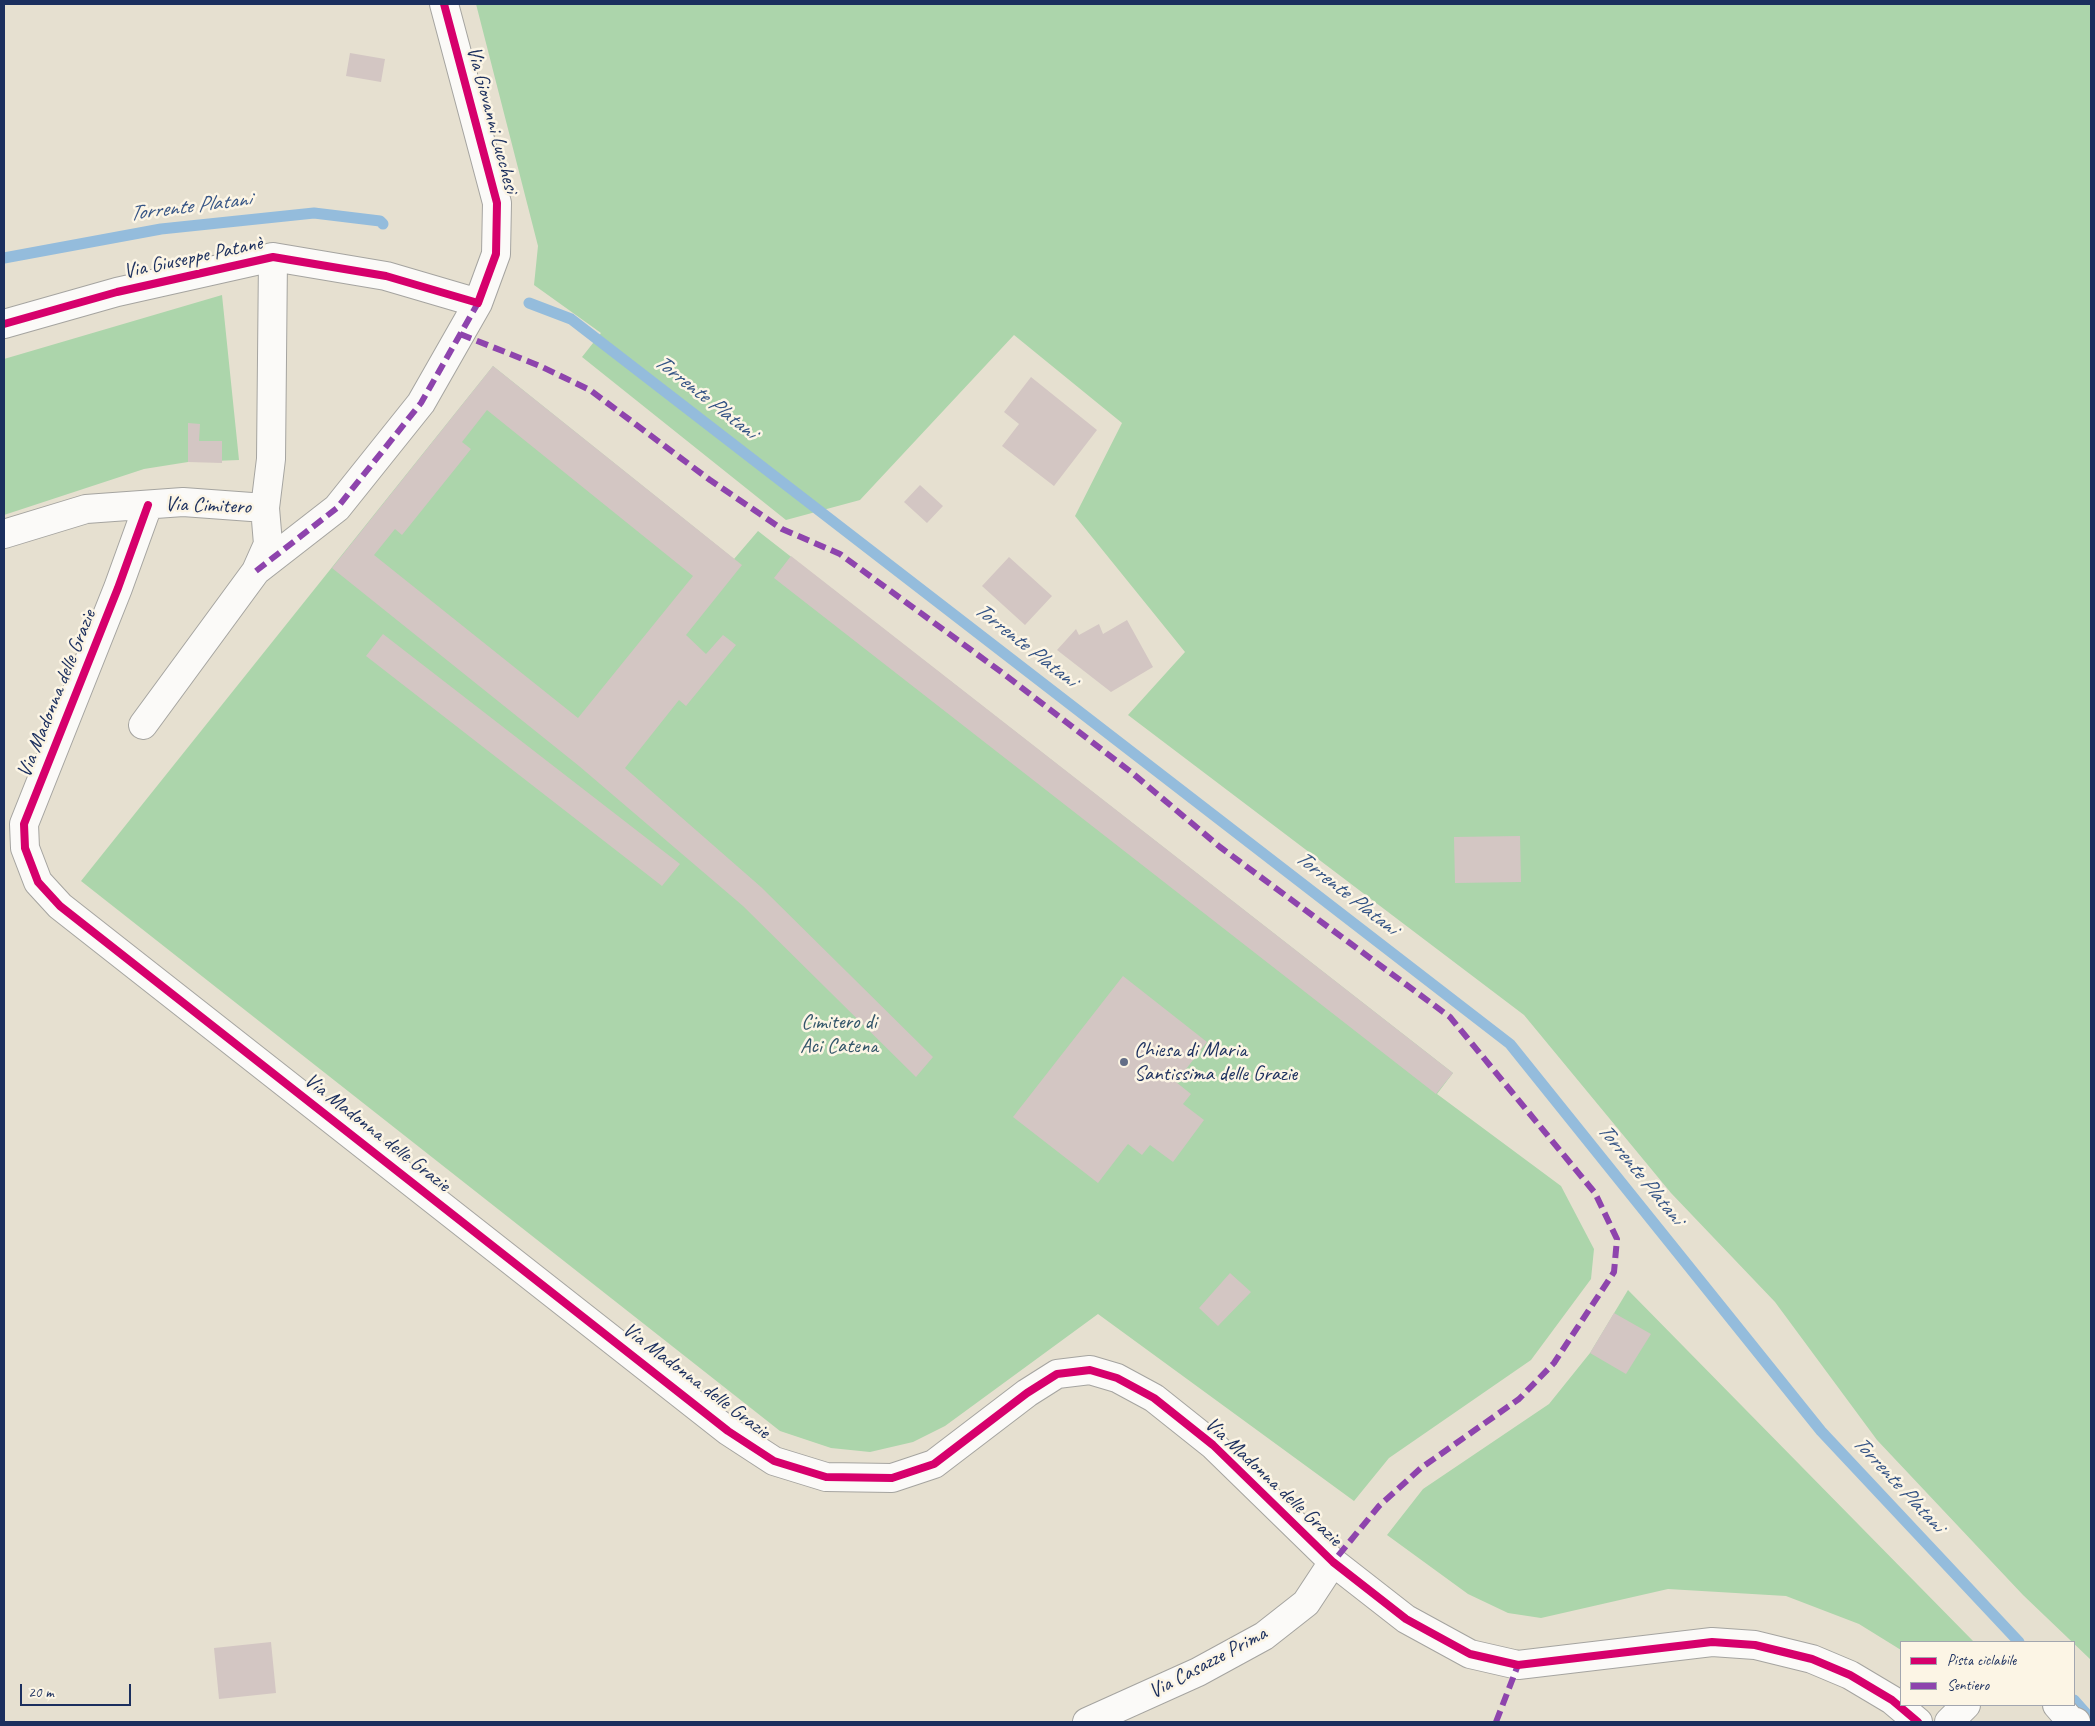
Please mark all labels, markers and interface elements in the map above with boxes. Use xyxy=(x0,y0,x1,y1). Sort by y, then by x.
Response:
street label: Via Giovanni Lucchesi xyxy=(460,44,524,196)
water label: Torrente Platani xyxy=(128,186,252,228)
street label: Via Giuseppe Patanè xyxy=(121,231,265,285)
water label: Torrente Platani xyxy=(649,349,761,445)
street label: Via Cimitero xyxy=(165,492,251,520)
water label: Torrente Platani xyxy=(969,597,1081,693)
street label: Via Madonna delle Grazie xyxy=(12,606,102,782)
water label: Torrente Platani xyxy=(1290,845,1402,941)
park label: Cimitero di Aci Catena xyxy=(800,1009,878,1059)
place label: Chiesa di Maria Santissima delle Grazie xyxy=(1134,1037,1297,1087)
marker: Chiesa di Maria Santissima delle Grazie xyxy=(1118,1056,1130,1068)
street label: Via Madonna delle Grazie xyxy=(299,1068,455,1198)
water label: Torrente Platani xyxy=(1591,1118,1689,1230)
street label: Via Madonna delle Grazie xyxy=(617,1317,775,1445)
street label: Via Madonna delle Grazie xyxy=(1199,1412,1347,1552)
water label: Torrente Platani xyxy=(1847,1430,1949,1538)
street label: Via Casazze Prima xyxy=(1145,1621,1271,1705)
legend xyxy=(1900,1641,2075,1706)
text: Pista ciclabile xyxy=(1947,1651,2016,1670)
scale bar xyxy=(22,1674,134,1706)
text: Sentiero xyxy=(1947,1676,1989,1695)
text: 20 m xyxy=(28,1683,54,1702)

